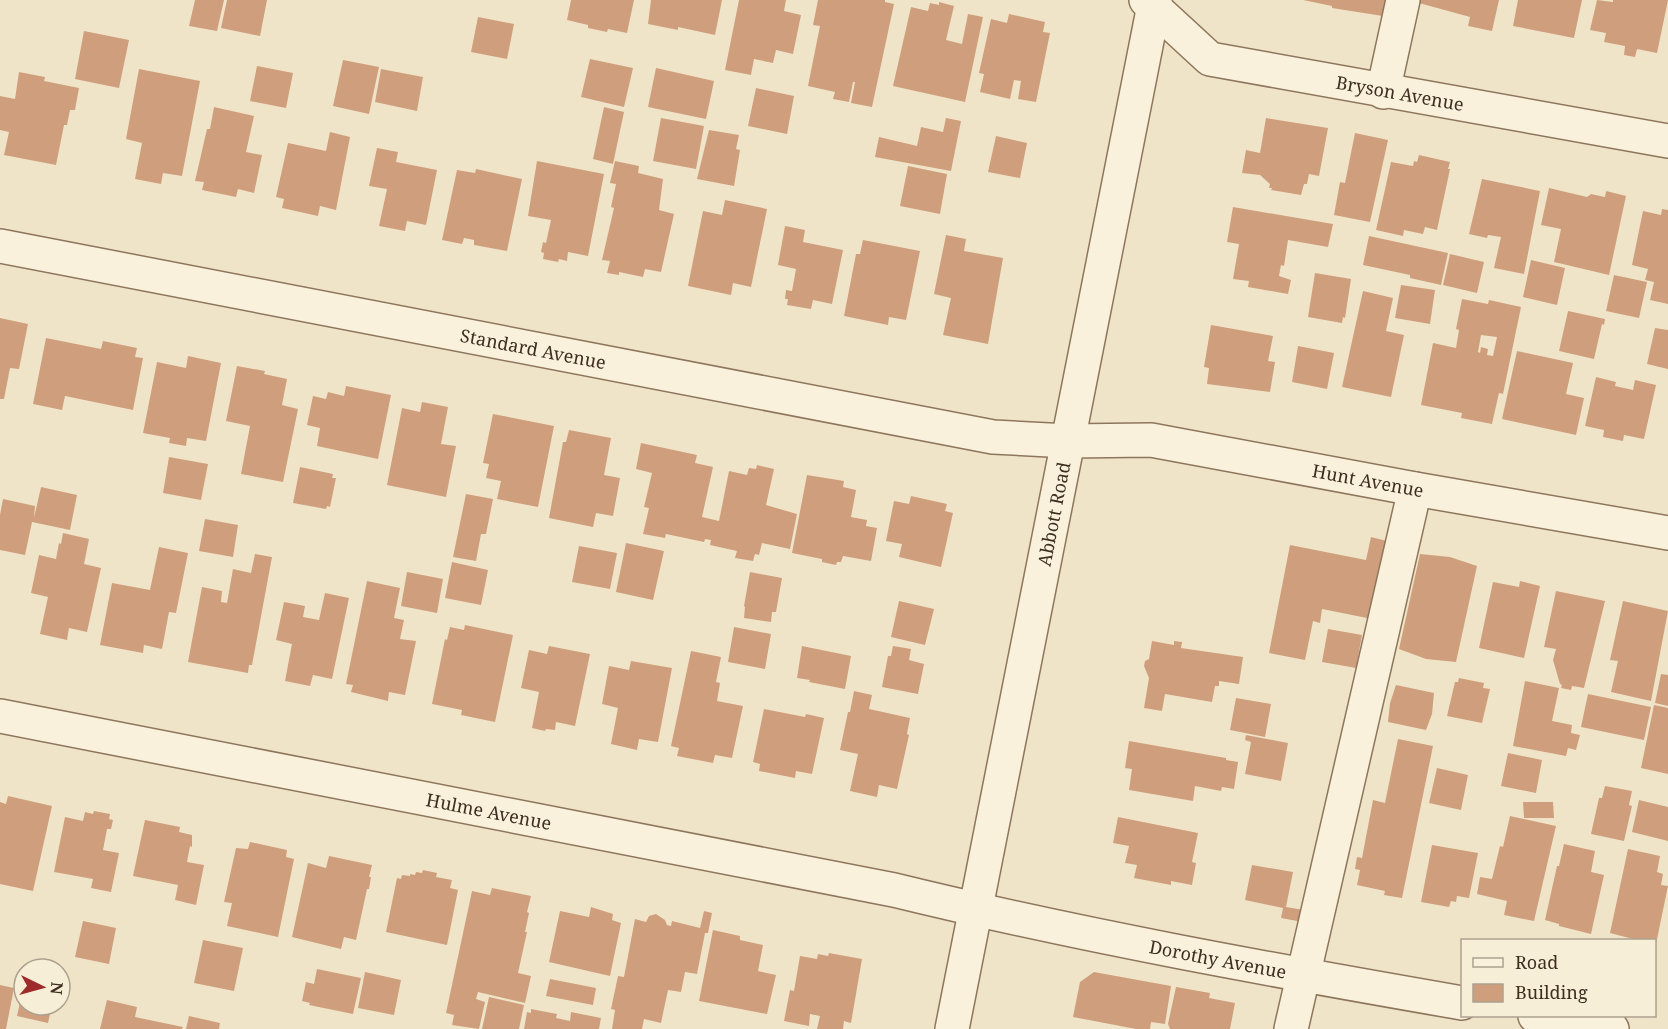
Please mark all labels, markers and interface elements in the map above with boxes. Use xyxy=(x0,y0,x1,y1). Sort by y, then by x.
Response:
street label: Bryson Avenue xyxy=(1334,70,1466,116)
street label: Standard Avenue xyxy=(458,323,608,374)
street label: Hunt Avenue xyxy=(1310,458,1425,502)
street label: Abbott Road xyxy=(1032,460,1076,568)
street label: Hulme Avenue xyxy=(424,787,553,835)
street label: Dorothy Avenue xyxy=(1147,934,1288,984)
legend xyxy=(1461,939,1656,1017)
text: Road xyxy=(1515,950,1558,974)
north arrow xyxy=(12,957,72,1017)
text: Building xyxy=(1515,980,1588,1004)
text: N xyxy=(45,981,68,996)

